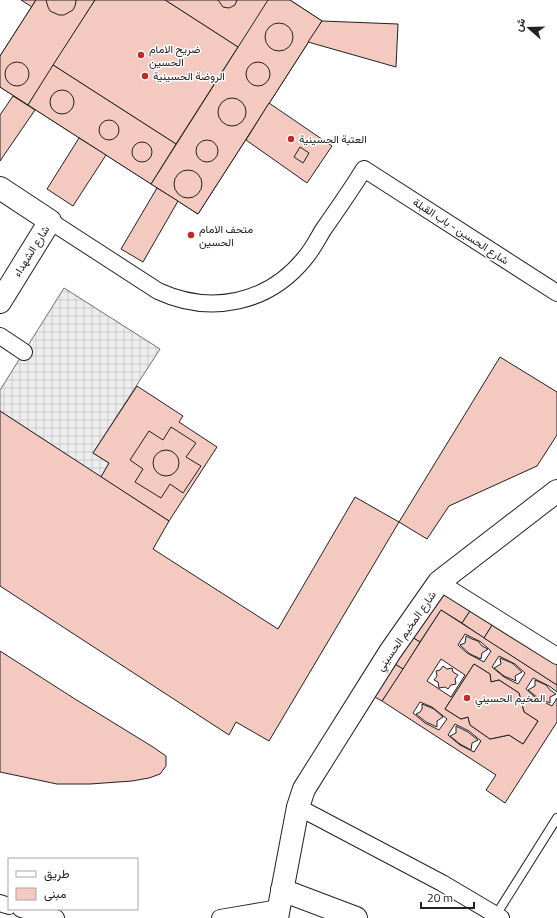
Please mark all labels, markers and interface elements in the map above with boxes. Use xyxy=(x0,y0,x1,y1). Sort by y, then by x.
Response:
north arrow xyxy=(509,8,549,48)
text: ش xyxy=(510,16,529,34)
place label: ضريح الامام الحسين xyxy=(149,41,201,70)
marker: ضريح الامام الحسين xyxy=(136,50,146,60)
place label: الروضة الحسينية xyxy=(153,68,225,84)
marker: الروضة الحسينية xyxy=(140,71,150,81)
place label: العتبة الحسينية xyxy=(299,131,367,147)
marker: العتبة الحسينية xyxy=(286,134,296,144)
street label: شارع الحسين - باب القبلة xyxy=(410,194,512,268)
place label: متحف الامام الحسين xyxy=(199,221,253,250)
street label: شارع الشهداء xyxy=(9,222,53,280)
marker: متحف الامام الحسين xyxy=(186,230,196,240)
street label: شارع المخيم الحسيني xyxy=(372,587,442,676)
place label: المخيم الحسيني xyxy=(475,690,545,708)
marker: المخيم الحسيني xyxy=(462,693,472,703)
legend xyxy=(8,858,138,910)
text: طريق xyxy=(44,864,70,883)
text: مبنى xyxy=(44,884,66,903)
scale bar xyxy=(421,884,474,910)
text: 20 m xyxy=(427,888,453,907)

